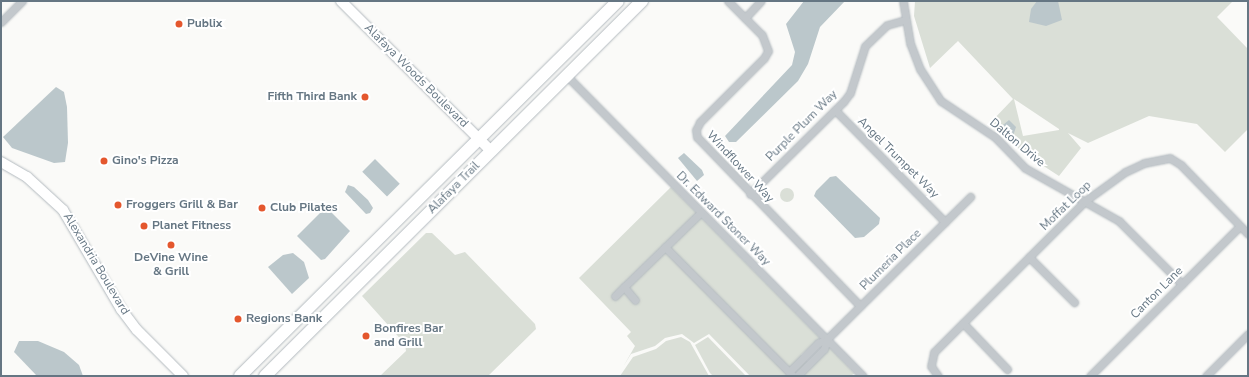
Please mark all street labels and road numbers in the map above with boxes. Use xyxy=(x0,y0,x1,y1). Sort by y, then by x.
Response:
street label: Alafaya Woods Boulevard xyxy=(361,21,471,131)
street label: Purple Plum Way xyxy=(763,87,841,165)
street label: Angel Trumpet Way xyxy=(854,114,942,202)
street label: Dalton Drive xyxy=(986,116,1048,170)
street label: Windflower Way xyxy=(703,128,777,206)
street label: Alafaya Trail xyxy=(425,159,483,217)
street label: Dr. Edward Stoner Way xyxy=(673,169,773,269)
street label: Moffat Loop xyxy=(1038,178,1094,234)
street label: Alexandria Boulevard xyxy=(60,210,132,318)
street label: Plumeria Place xyxy=(857,226,925,294)
street label: Canton Lane xyxy=(1128,264,1186,322)

